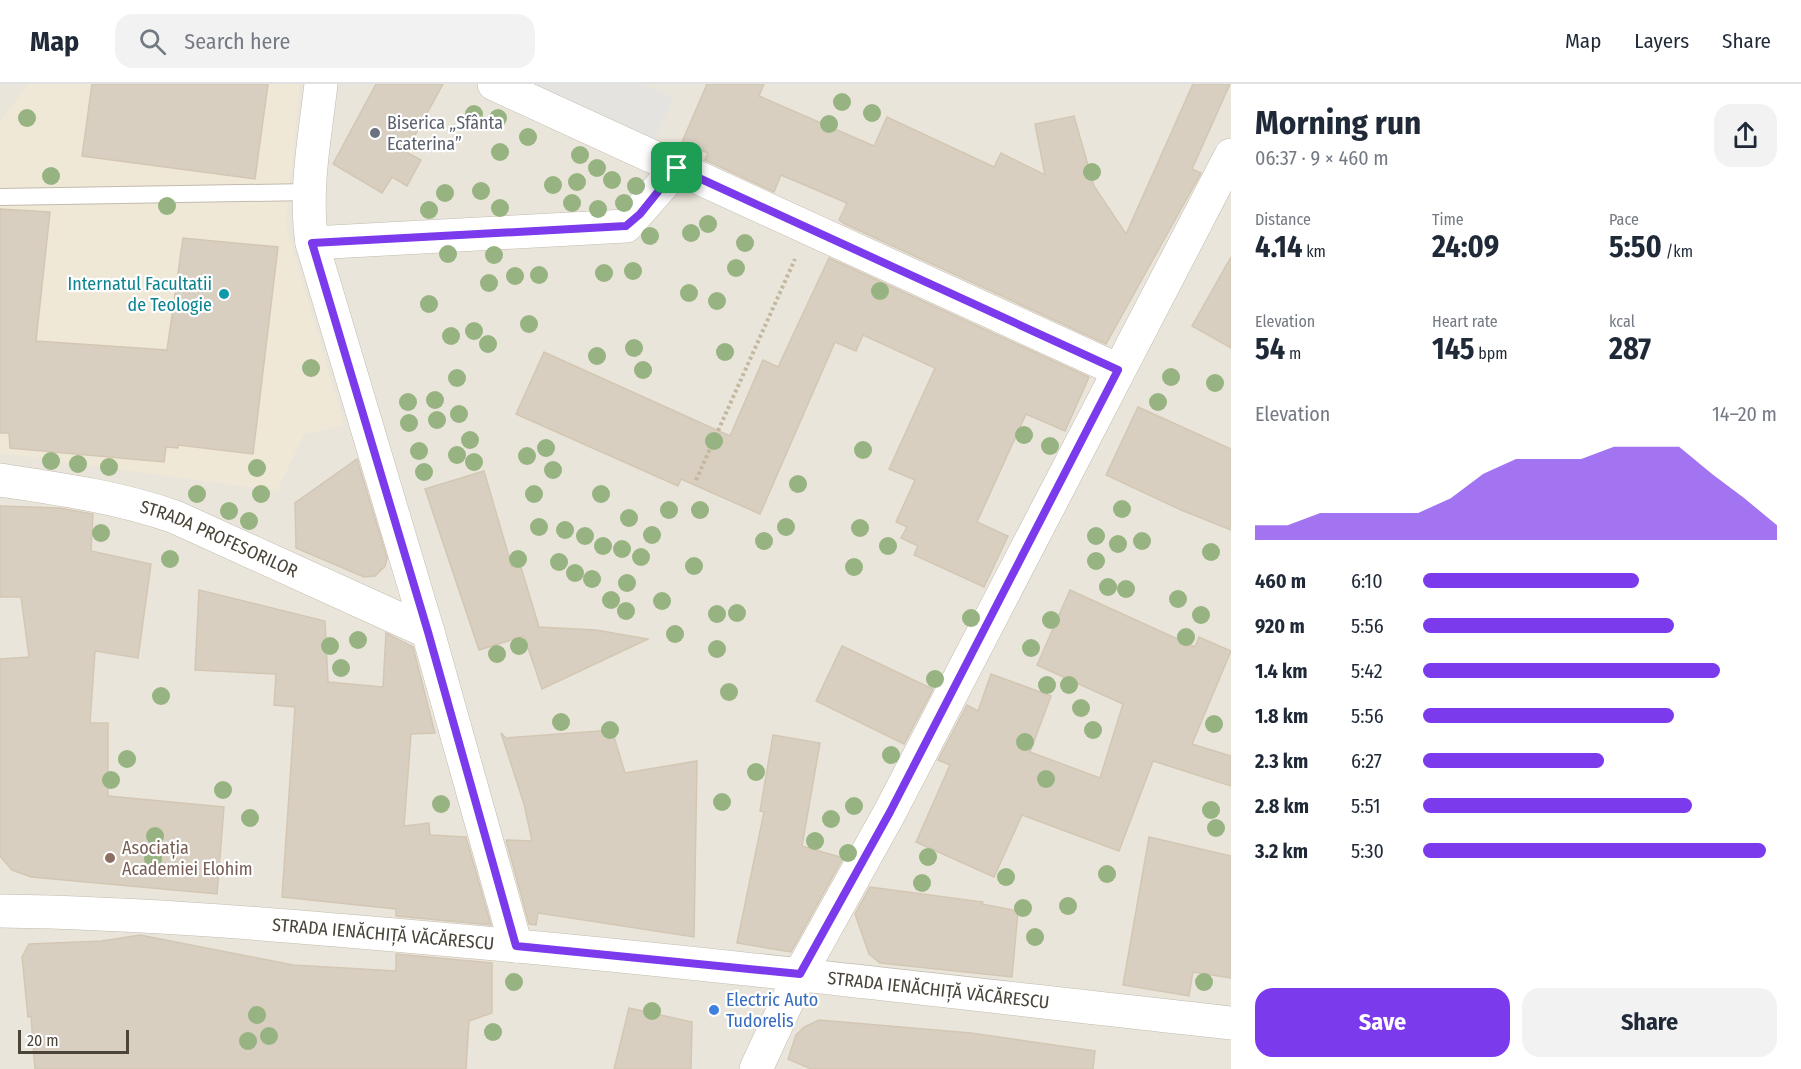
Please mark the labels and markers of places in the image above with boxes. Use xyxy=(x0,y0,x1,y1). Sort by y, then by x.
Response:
place label: Biserica „Sfânta Ecaterina” xyxy=(387,112,503,155)
marker: Biserica „Sfânta Ecaterina” xyxy=(368,126,382,140)
pin xyxy=(651,142,702,193)
place label: Internatul Facultatii de Teologie xyxy=(68,273,212,316)
marker: Internatul Facultatii de Teologie xyxy=(217,287,231,301)
place label: Asociația Academiei Elohim xyxy=(122,837,253,880)
marker: Asociația Academiei Elohim xyxy=(103,851,117,865)
place label: Electric Auto Tudorelis xyxy=(726,989,818,1032)
marker: Electric Auto Tudorelis xyxy=(707,1003,721,1017)

